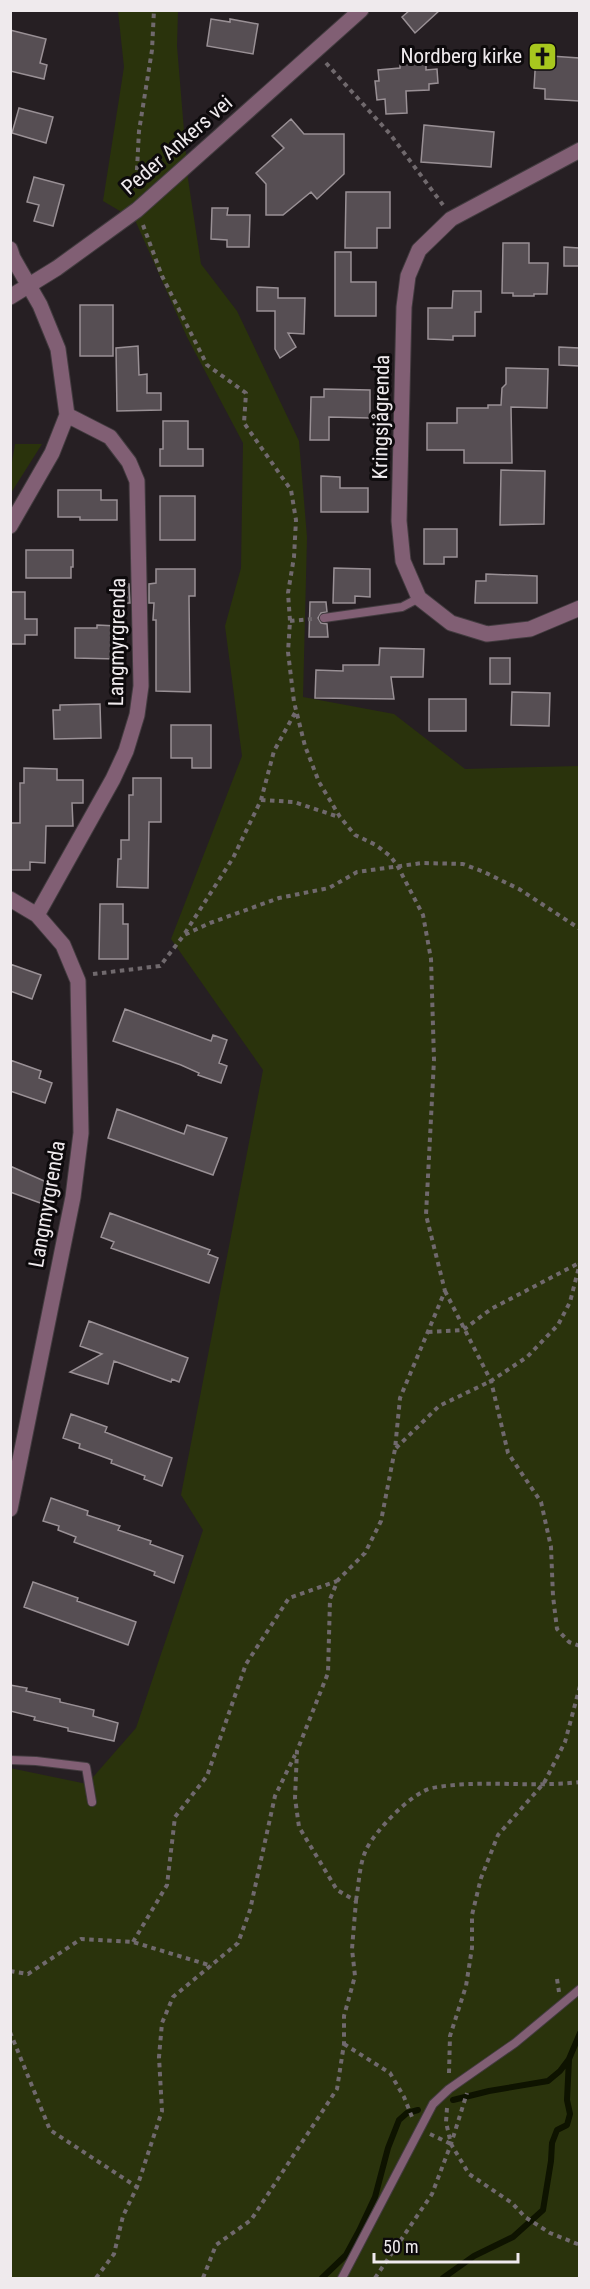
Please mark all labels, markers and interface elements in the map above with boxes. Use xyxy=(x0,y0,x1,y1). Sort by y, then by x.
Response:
church icon: Nordberg kirke xyxy=(527,40,559,72)
place label: Nordberg kirke xyxy=(400,44,522,68)
street label: Peder Ankers vei xyxy=(117,91,237,199)
street label: Kringsjågrenda xyxy=(368,354,394,480)
street label: Langmyrgrenda xyxy=(104,578,130,706)
street label: Langmyrgrenda xyxy=(24,1139,70,1269)
scale bar xyxy=(374,2226,518,2264)
text: 50 m xyxy=(383,2236,418,2257)

